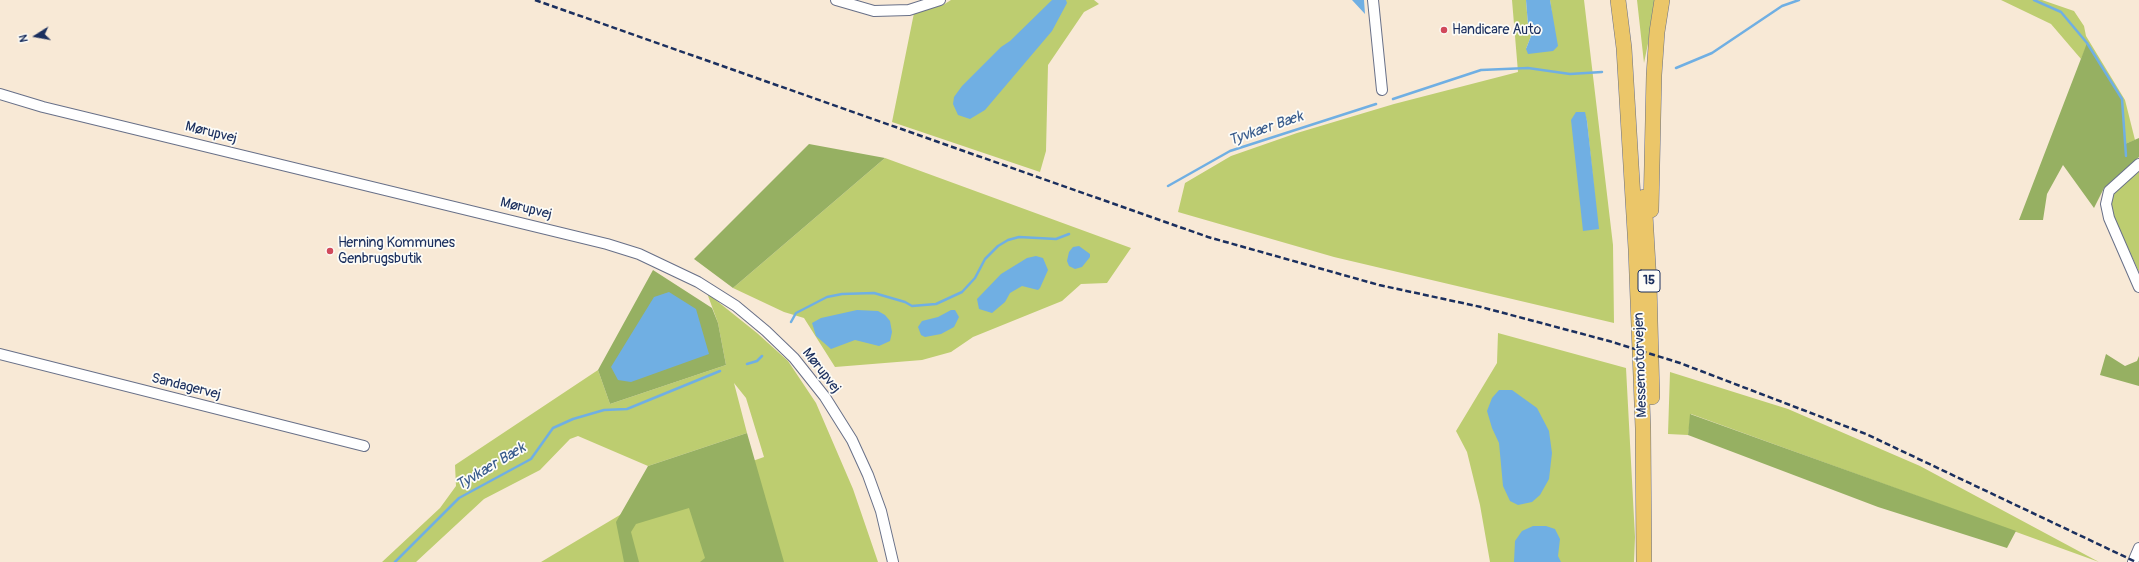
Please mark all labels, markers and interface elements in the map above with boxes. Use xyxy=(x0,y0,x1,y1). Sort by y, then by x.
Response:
north arrow xyxy=(16,16,56,56)
place label: Handicare Auto xyxy=(1452,22,1541,38)
marker: Handicare Auto xyxy=(1439,25,1449,35)
text: N xyxy=(17,33,31,43)
water label: Tyvkær Bæk xyxy=(1226,108,1306,150)
street label: Mørupvej xyxy=(183,118,239,148)
street label: Mørupvej xyxy=(498,194,554,224)
place label: Herning Kommunes Genbrugsbutik xyxy=(338,235,455,268)
marker: Herning Kommunes Genbrugsbutik xyxy=(325,246,335,256)
road number: 15 xyxy=(1638,270,1660,292)
street label: Messemotorvejen xyxy=(1631,312,1651,418)
street label: Mørupvej xyxy=(798,345,844,397)
street label: Sandagervej xyxy=(150,370,222,404)
water label: Tyvkær Bæk xyxy=(453,439,529,495)

